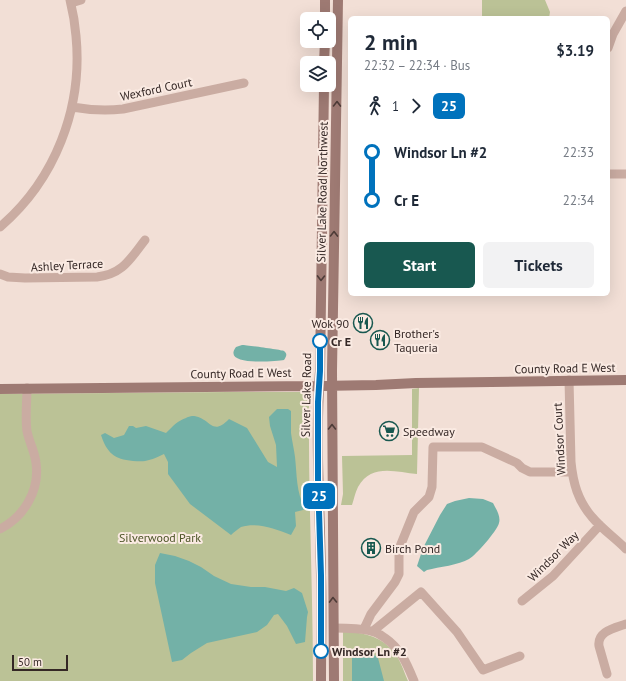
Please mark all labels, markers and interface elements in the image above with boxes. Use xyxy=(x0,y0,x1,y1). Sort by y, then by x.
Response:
map controls xyxy=(300,12,336,92)
button: locate xyxy=(300,12,336,48)
text: 2 min xyxy=(364,28,418,56)
text: $3.19 xyxy=(556,41,594,60)
button: layers xyxy=(300,56,336,92)
text: 22:32 – 22:34 · Bus xyxy=(364,57,470,74)
street label: Wexford Court xyxy=(119,74,193,104)
icon: walk xyxy=(364,95,386,117)
icon: forward xyxy=(405,95,427,117)
text: 25 xyxy=(441,97,457,115)
text: 1 xyxy=(392,98,399,115)
one-way arrow xyxy=(332,101,341,107)
street label: Silver Lake Road Northwest xyxy=(313,121,331,263)
text: Windsor Ln #2 xyxy=(394,143,487,162)
text: 22:33 xyxy=(563,144,594,161)
text: Cr E xyxy=(394,191,419,210)
text: 22:34 xyxy=(563,192,594,209)
one-way arrow xyxy=(330,231,338,237)
button: Start xyxy=(364,242,475,288)
button: Tickets xyxy=(483,242,594,288)
street label: Ashley Terrace xyxy=(30,256,104,274)
one-way arrow xyxy=(317,275,325,281)
restaurant icon: Wok 90 xyxy=(352,312,374,334)
place label: Wok 90 xyxy=(311,316,349,331)
place label: Brother's Taqueria xyxy=(394,326,439,355)
restaurant icon: Brother's Taqueria xyxy=(369,329,391,351)
marker: Cr E xyxy=(312,333,328,349)
place label: Cr E xyxy=(331,334,351,349)
street label: Silver Lake Road xyxy=(298,353,314,437)
street label: County Road E West xyxy=(514,360,616,376)
street label: County Road E West xyxy=(190,365,292,381)
street label: Windsor Court xyxy=(550,402,568,476)
supermarket icon: Speedway xyxy=(378,420,400,442)
one-way arrow xyxy=(328,424,336,430)
place label: Speedway xyxy=(403,424,455,439)
line badge: 25 xyxy=(301,483,337,509)
text: 25 xyxy=(311,487,327,505)
street label: Windsor Way xyxy=(524,527,582,585)
park label: Silverwood Park xyxy=(119,530,201,545)
building icon: Birch Pond xyxy=(360,537,382,559)
place label: Birch Pond xyxy=(385,541,440,556)
one-way arrow xyxy=(329,597,337,603)
marker: Windsor Ln #2 xyxy=(313,643,329,659)
place label: Windsor Ln #2 xyxy=(332,644,407,659)
scale bar xyxy=(12,653,68,672)
text: 50 m xyxy=(18,655,42,669)

